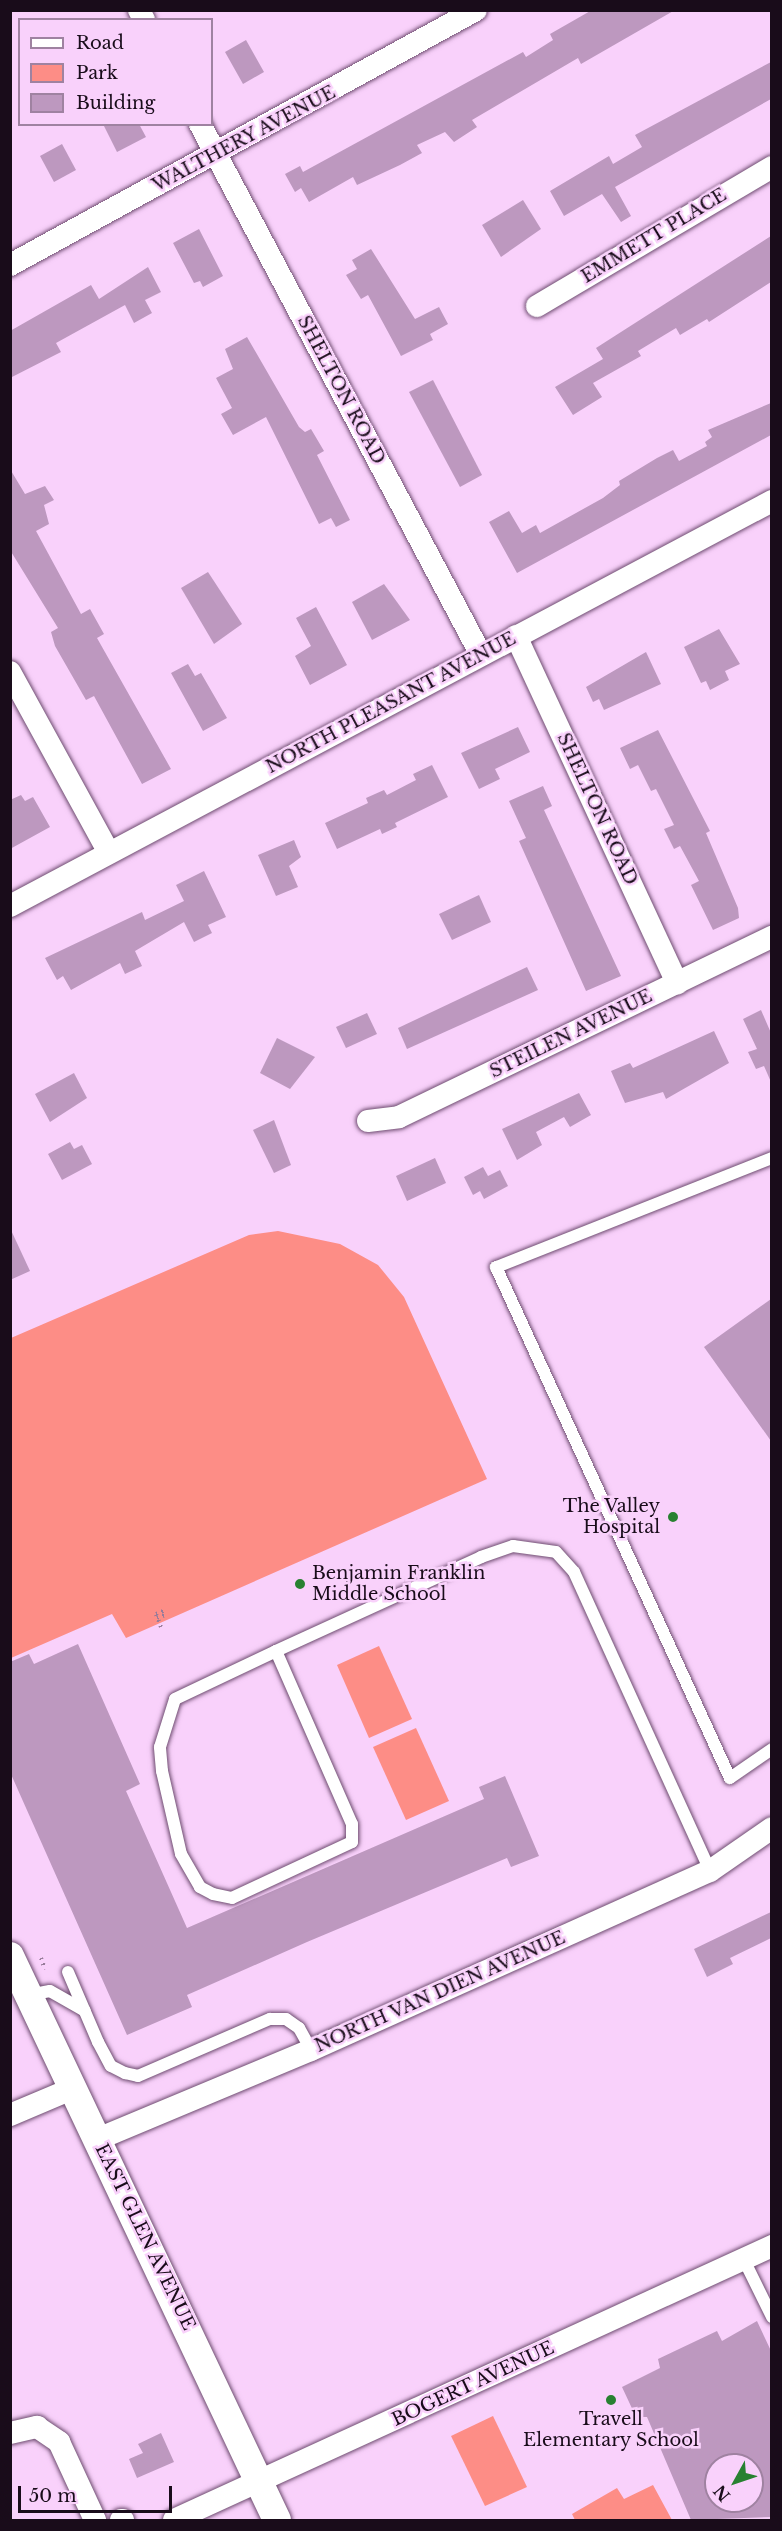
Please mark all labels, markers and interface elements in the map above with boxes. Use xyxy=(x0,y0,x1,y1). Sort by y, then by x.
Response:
legend xyxy=(18,18,213,126)
text: Road xyxy=(76,32,124,54)
text: Park xyxy=(76,62,118,84)
street label: WALTHERY AVENUE xyxy=(148,81,340,197)
text: Building xyxy=(76,92,155,114)
street label: EMMETT PLACE xyxy=(577,184,731,288)
street label: SHELTON ROAD xyxy=(293,312,389,468)
street label: NORTH PLEASANT AVENUE xyxy=(262,628,520,778)
street label: SHELTON ROAD xyxy=(552,730,642,888)
street label: STEILEN AVENUE xyxy=(486,985,656,1083)
place label: The Valley Hospital xyxy=(562,1496,660,1538)
marker: The Valley Hospital xyxy=(664,1508,682,1526)
place label: Benjamin Franklin Middle School xyxy=(312,1563,485,1606)
marker: Benjamin Franklin Middle School xyxy=(293,1577,307,1591)
street label: NORTH VAN DIEN AVENUE xyxy=(311,1927,569,2057)
street label: EAST GLEN AVENUE xyxy=(90,2140,200,2334)
street label: BOGERT AVENUE xyxy=(388,2337,558,2431)
marker: Travell Elementary School xyxy=(604,2393,618,2407)
place label: Travell Elementary School xyxy=(523,2409,699,2452)
north arrow xyxy=(704,2453,764,2513)
scale bar xyxy=(21,2474,176,2512)
text: N xyxy=(709,2481,734,2505)
text: 50 m xyxy=(29,2485,77,2507)

